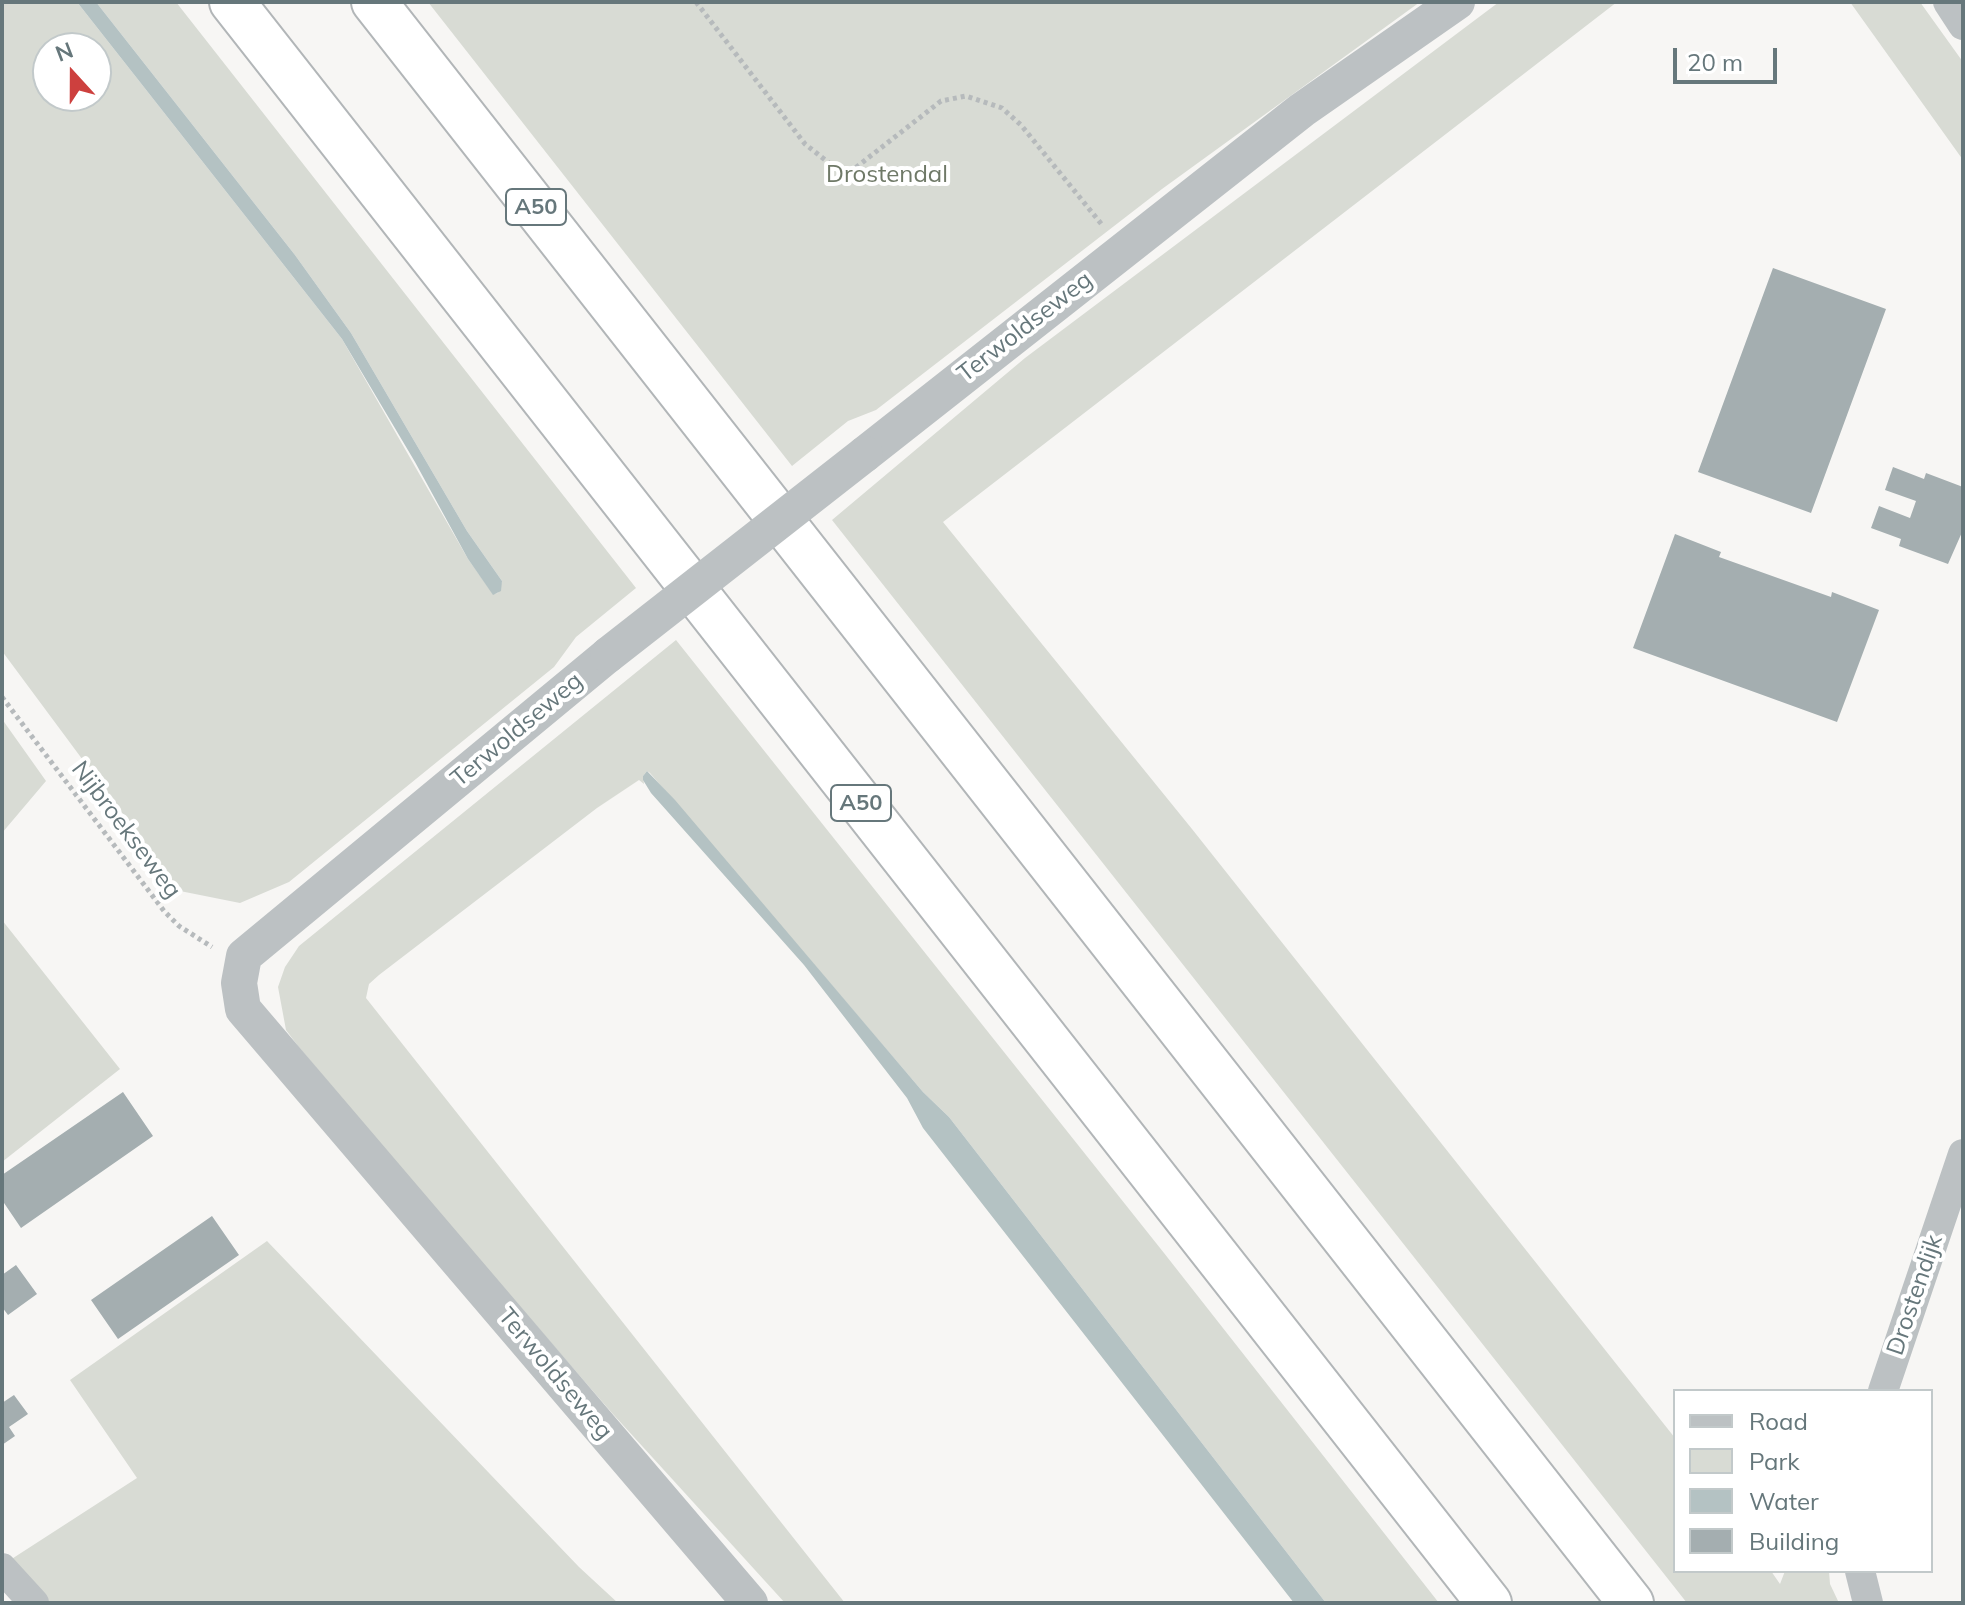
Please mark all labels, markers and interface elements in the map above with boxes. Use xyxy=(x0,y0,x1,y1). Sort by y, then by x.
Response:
north arrow xyxy=(32,32,112,112)
scale bar xyxy=(1677,32,1781,82)
text: N xyxy=(51,35,77,68)
text: 20 m xyxy=(1687,47,1743,77)
park label: Drostendal xyxy=(826,161,948,189)
road number: A50 xyxy=(506,189,566,225)
street label: Terwoldseweg xyxy=(952,266,1098,388)
street label: Terwoldseweg xyxy=(445,667,589,793)
street label: Nijbroekseweg xyxy=(65,756,187,904)
road number: A50 xyxy=(831,785,891,821)
street label: Drostendijk xyxy=(1881,1231,1949,1359)
street label: Terwoldseweg xyxy=(492,1302,618,1446)
legend xyxy=(1673,1389,1933,1573)
text: Road xyxy=(1749,1406,1808,1436)
text: Park xyxy=(1749,1446,1800,1476)
text: Water xyxy=(1749,1486,1819,1516)
text: Building xyxy=(1749,1526,1839,1556)

